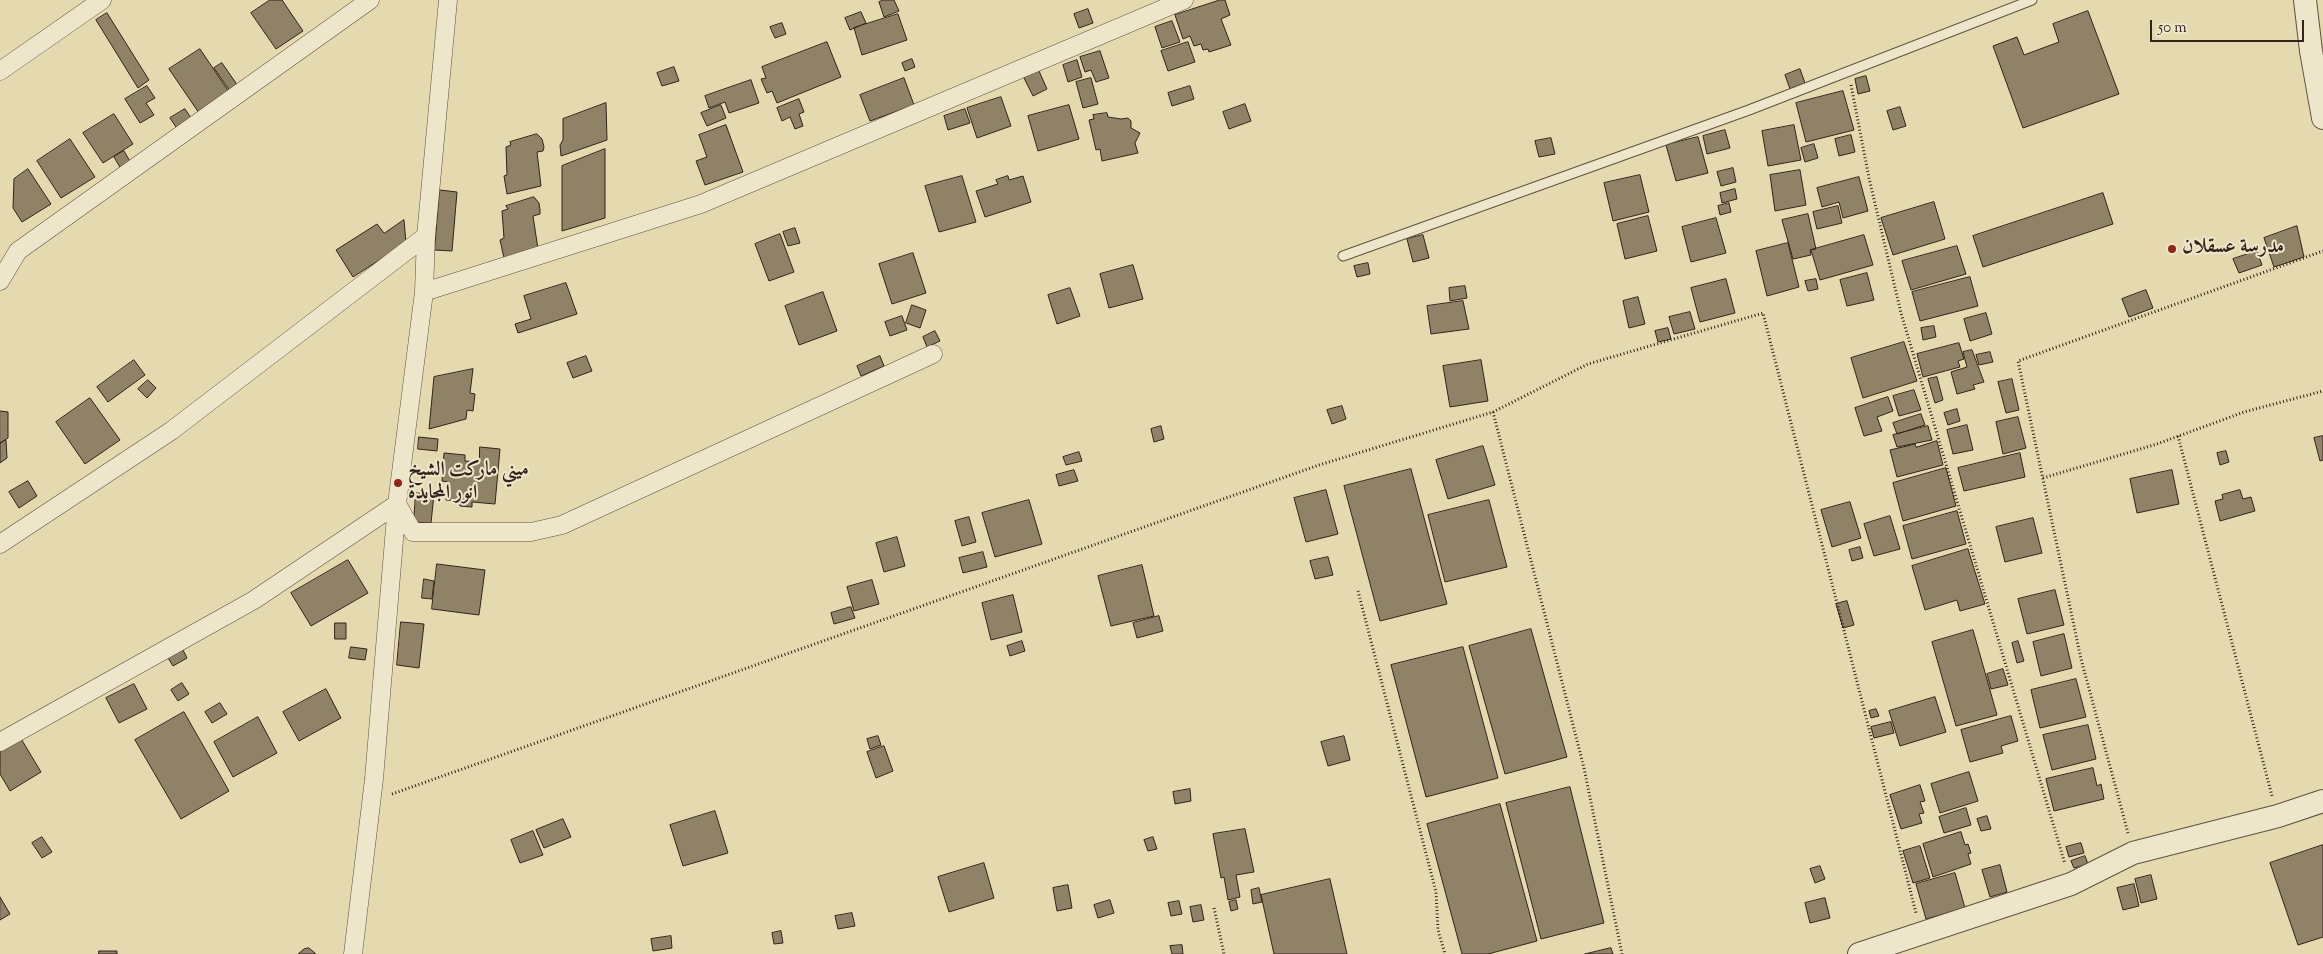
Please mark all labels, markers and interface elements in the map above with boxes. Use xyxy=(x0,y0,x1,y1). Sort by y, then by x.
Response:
scale bar xyxy=(2153,10,2307,42)
text: 50 m xyxy=(2158,18,2187,39)
place label: مدرسة عسقلان xyxy=(2182,237,2284,261)
marker: مدرسة عسقلان xyxy=(2166,243,2178,255)
place label: ميني ماركت الشيخ انور المجايدة xyxy=(408,460,529,507)
marker: ميني ماركت الشيخ انور المجايدة xyxy=(392,477,404,489)

